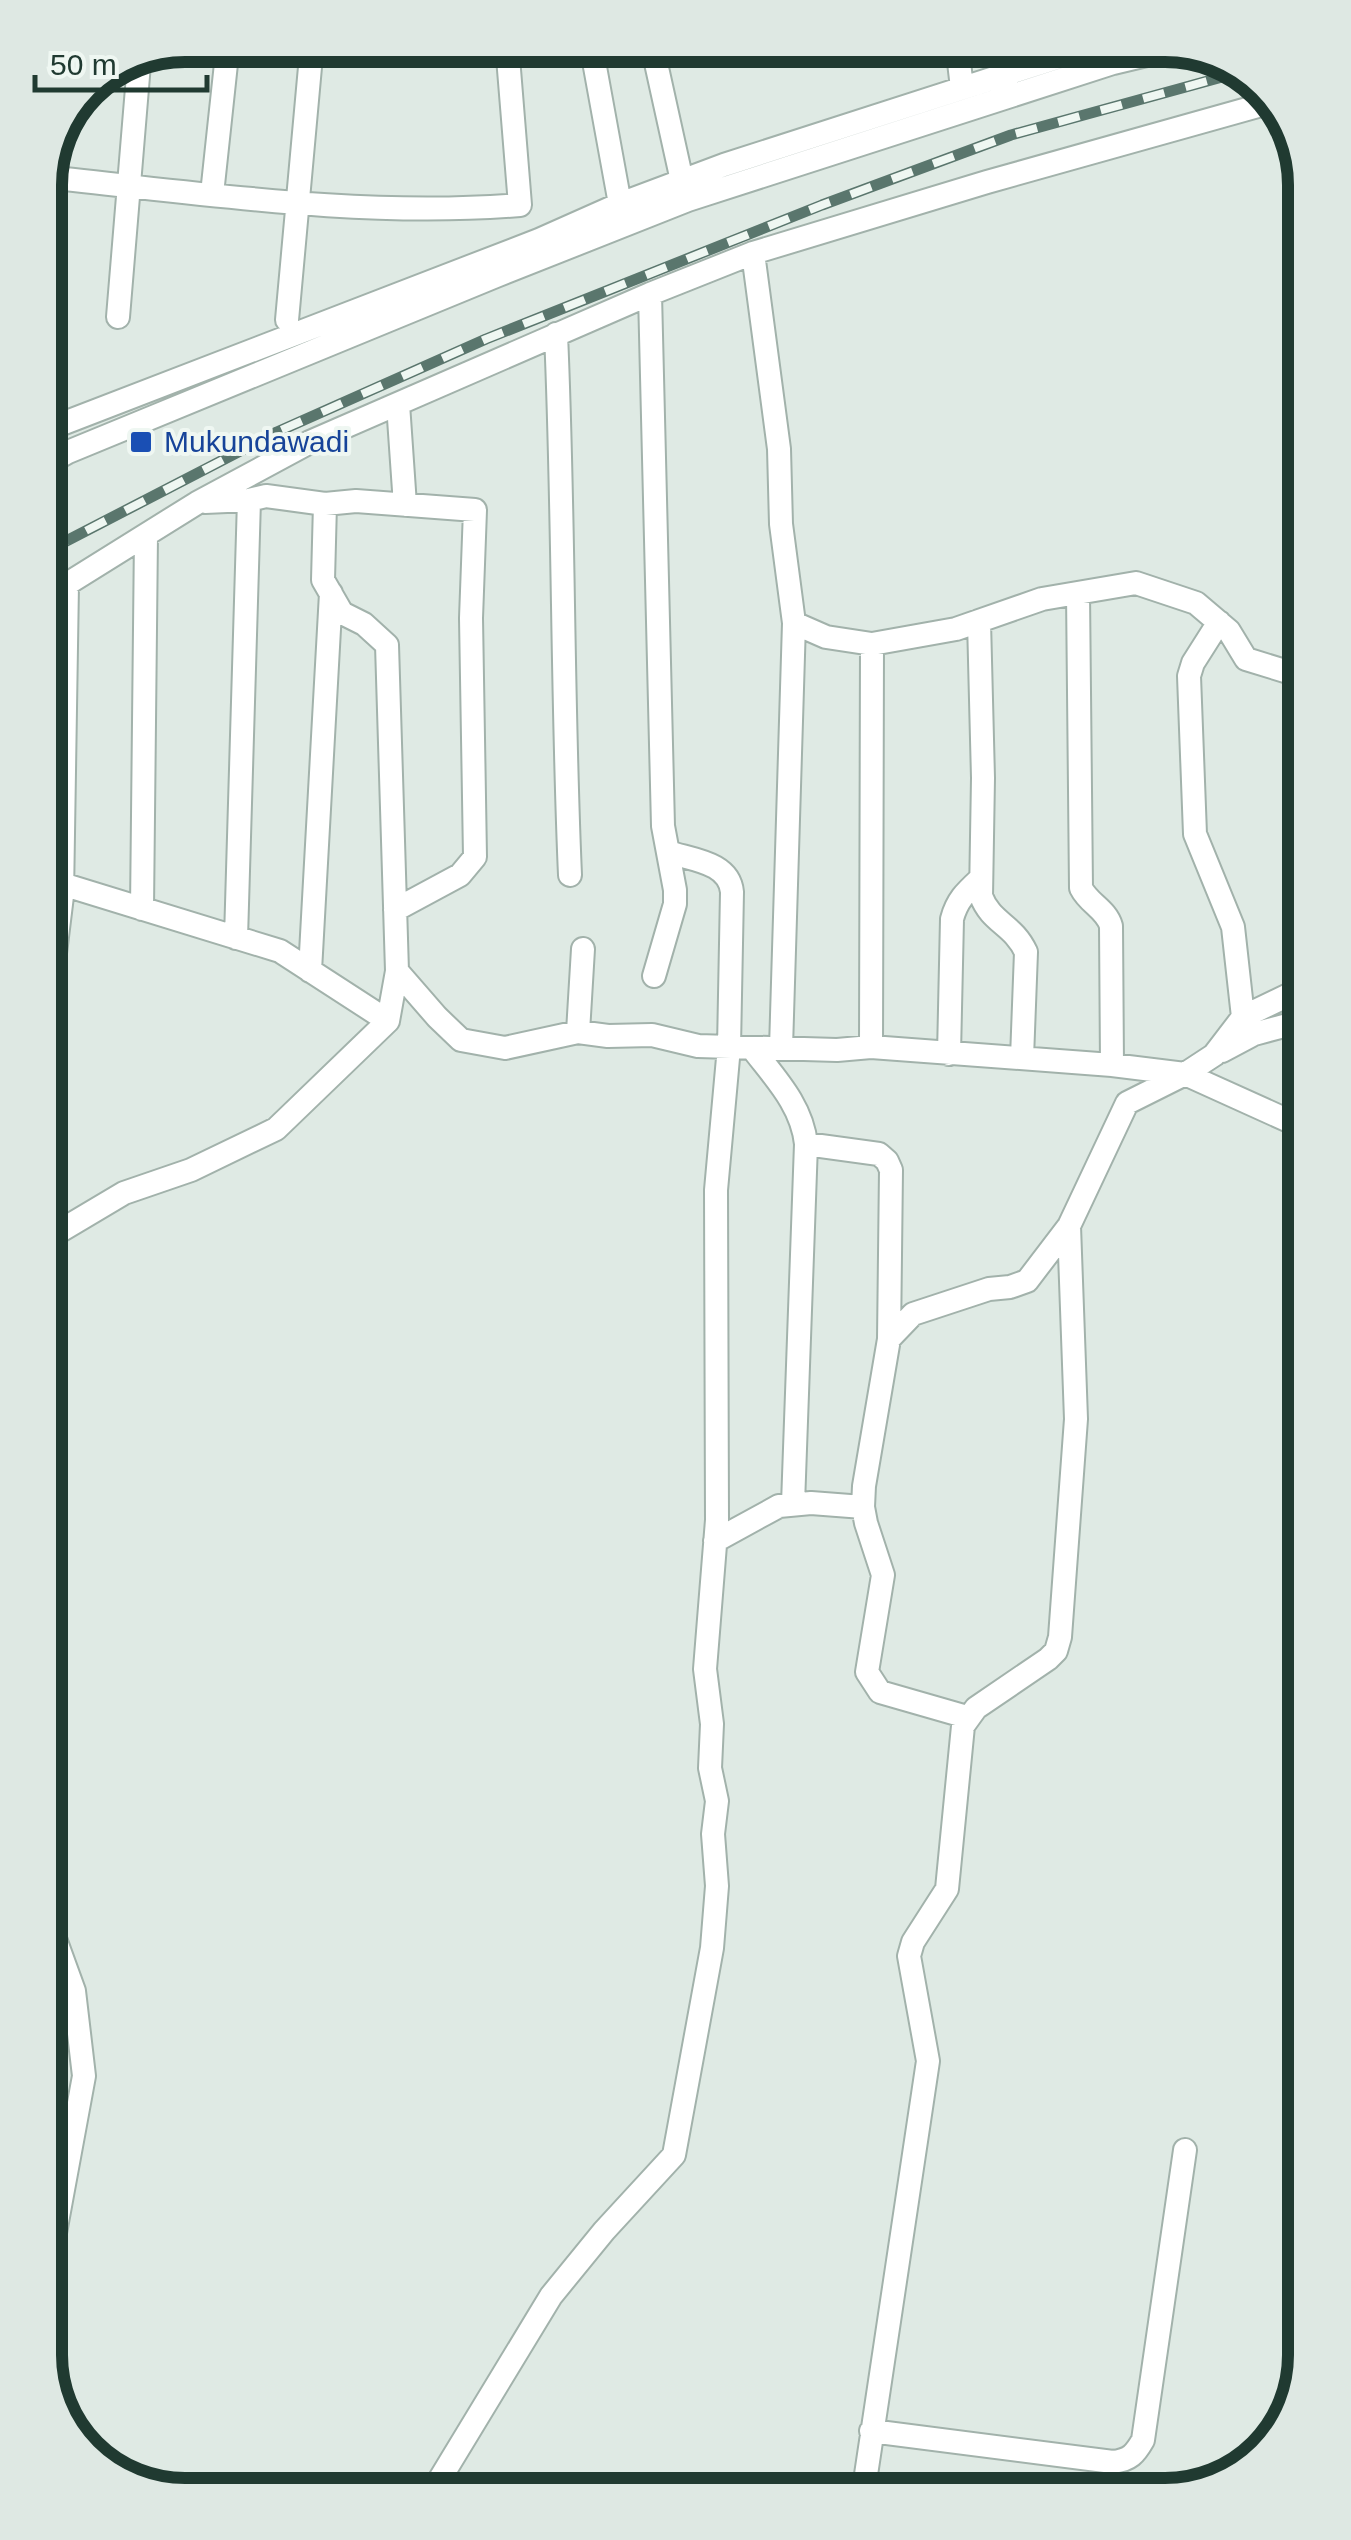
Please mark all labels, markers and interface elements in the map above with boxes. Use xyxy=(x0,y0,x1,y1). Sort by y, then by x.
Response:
scale bar xyxy=(35,30,208,92)
text: 50 m xyxy=(50,48,117,81)
place label: Mukundawadi xyxy=(164,425,349,458)
marker: Mukundawadi xyxy=(128,429,154,455)

